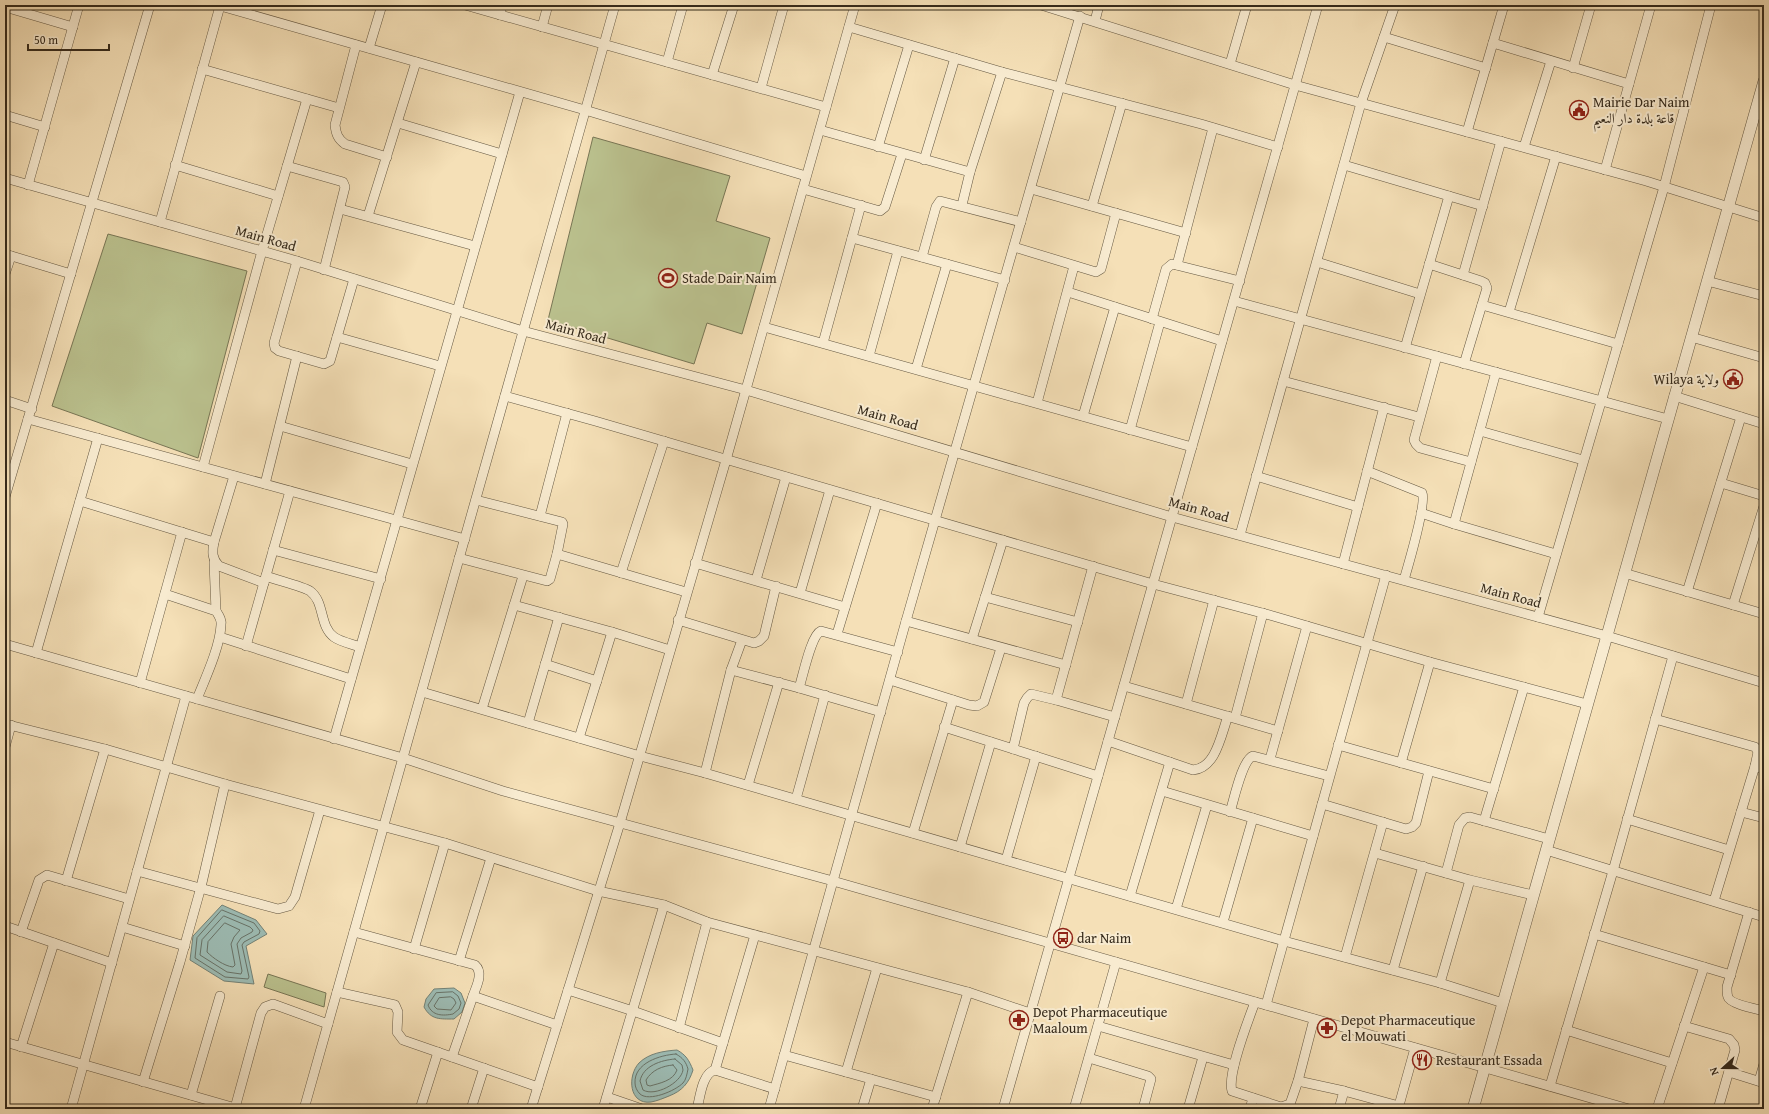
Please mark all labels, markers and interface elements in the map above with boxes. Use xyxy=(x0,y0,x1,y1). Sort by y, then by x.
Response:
scale bar xyxy=(28,26,109,52)
text: 50 m xyxy=(34,31,58,48)
place label: Mairie Dar Naim قاعة بلدة دار النعيم xyxy=(1593,92,1690,132)
public building icon: Mairie Dar Naim قاعة بلدة دار النعيم xyxy=(1568,99,1590,121)
street label: Main Road xyxy=(233,220,299,256)
sports icon: Stade Dair Naim xyxy=(657,267,679,289)
place label: Stade Dair Naim xyxy=(682,268,777,288)
street label: Main Road xyxy=(543,313,609,349)
public building icon: Wilaya ولاية xyxy=(1722,368,1744,390)
place label: Wilaya ولاية xyxy=(1654,369,1719,389)
street label: Main Road xyxy=(855,399,921,435)
street label: Main Road xyxy=(1166,491,1232,527)
street label: Main Road xyxy=(1478,577,1544,613)
bus stop icon: dar Naim xyxy=(1052,927,1074,949)
place label: dar Naim xyxy=(1077,928,1132,948)
place label: Depot Pharmaceutique Maaloum xyxy=(1033,1002,1168,1038)
pharmacy icon: Depot Pharmaceutique Maaloum xyxy=(1008,1009,1030,1031)
place label: Depot Pharmaceutique el Mouwati xyxy=(1341,1010,1476,1046)
pharmacy icon: Depot Pharmaceutique el Mouwati xyxy=(1316,1017,1338,1039)
north arrow xyxy=(1703,1048,1743,1088)
restaurant icon: Restaurant Essada xyxy=(1411,1049,1433,1071)
place label: Restaurant Essada xyxy=(1436,1050,1543,1070)
text: N xyxy=(1705,1065,1722,1078)

